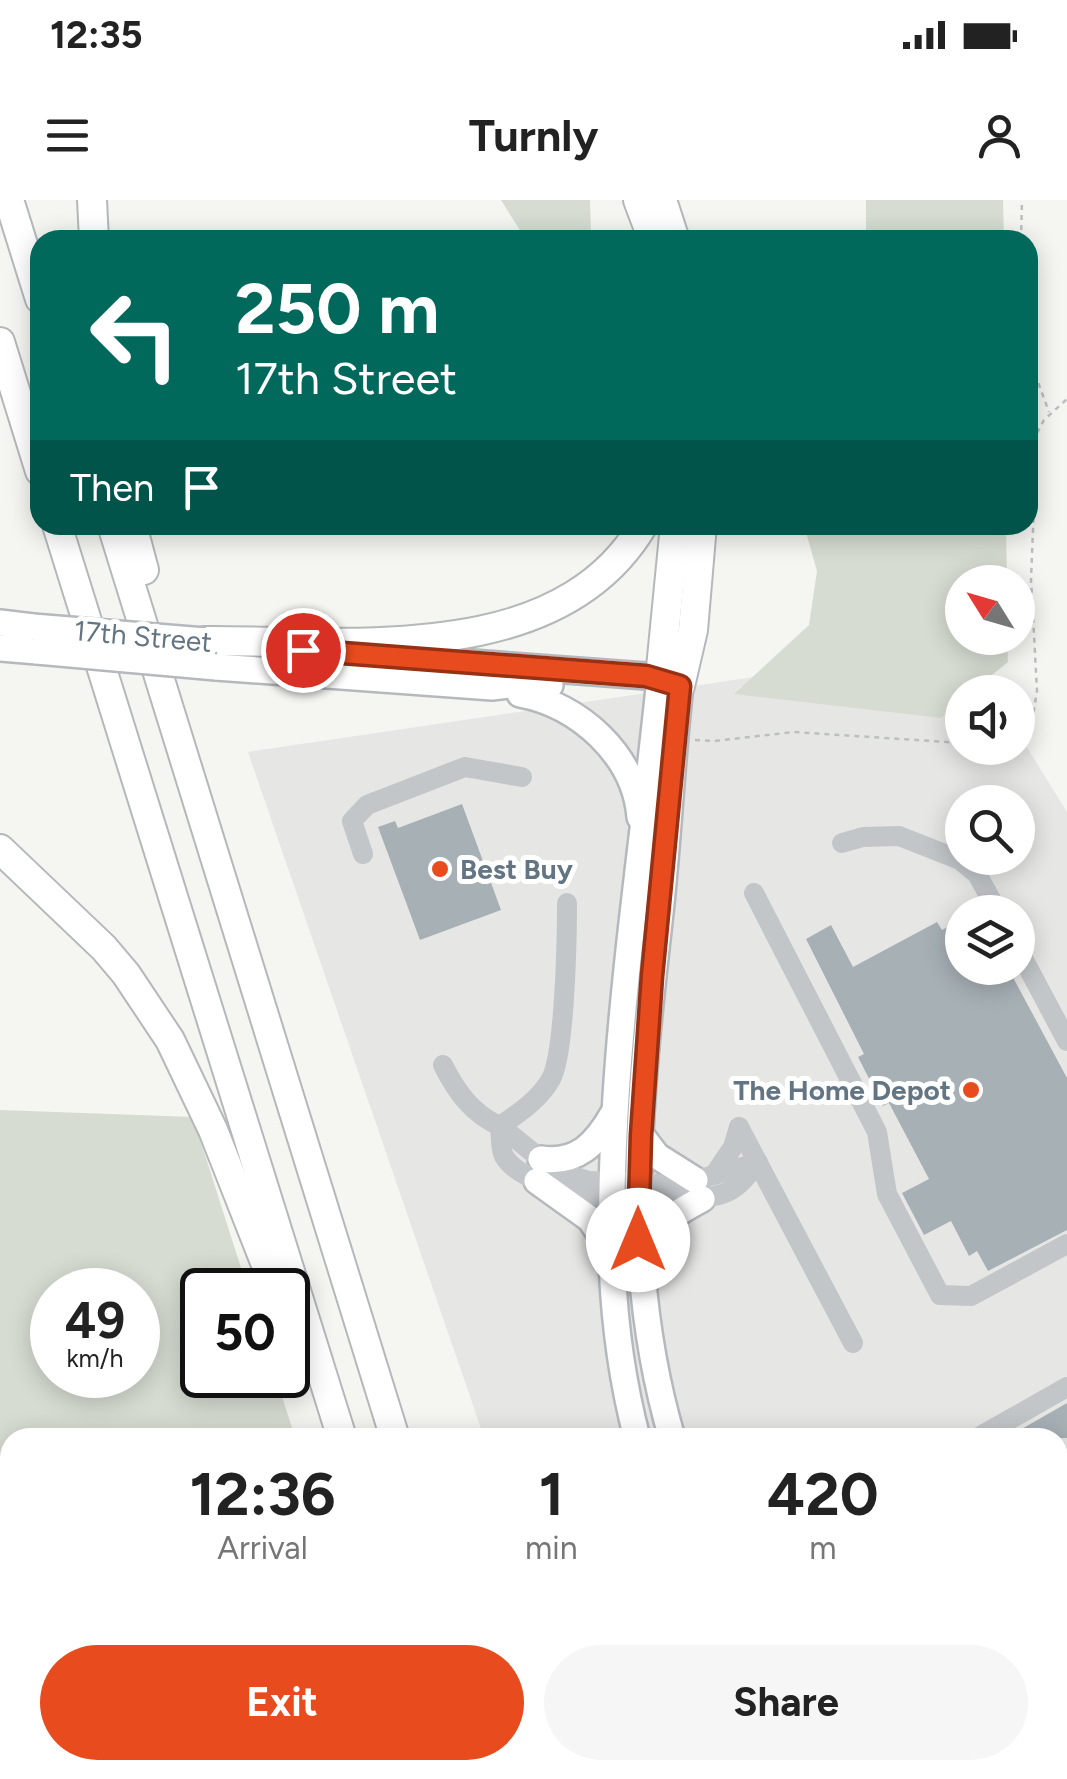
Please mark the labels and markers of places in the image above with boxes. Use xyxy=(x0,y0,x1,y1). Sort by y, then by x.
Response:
pin xyxy=(261,608,346,693)
place label: Best Buy xyxy=(460,852,574,886)
marker: Best Buy xyxy=(429,858,451,880)
place label: The Home Depot xyxy=(733,1073,951,1107)
marker: The Home Depot xyxy=(960,1079,982,1101)

